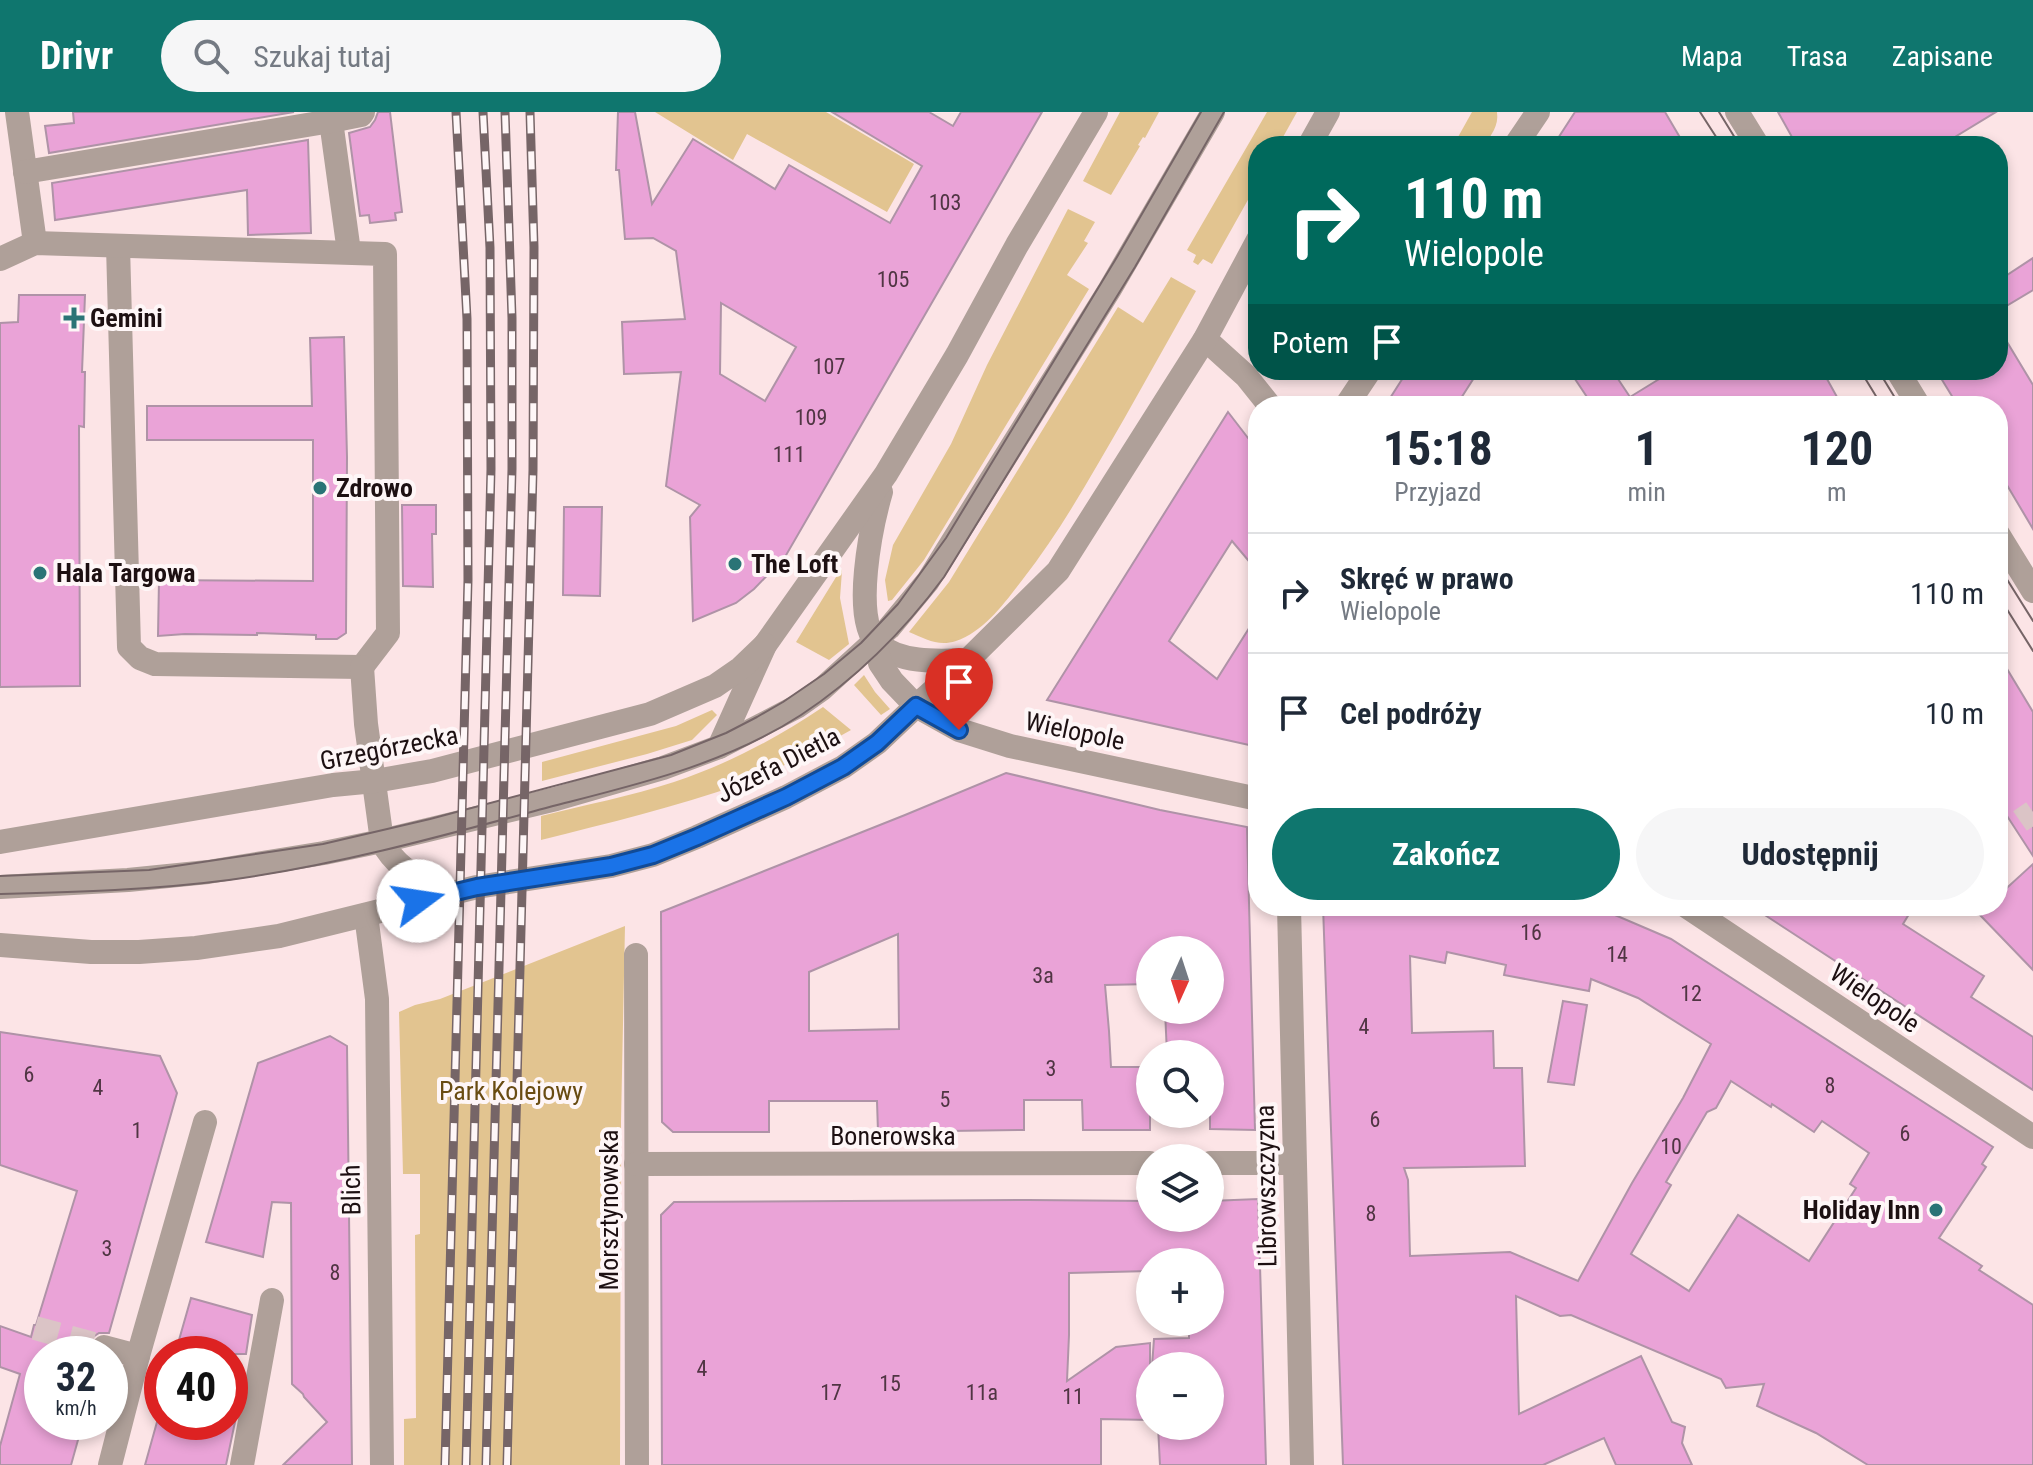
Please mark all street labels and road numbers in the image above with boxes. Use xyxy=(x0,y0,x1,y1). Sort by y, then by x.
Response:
street label: Wielopole xyxy=(1022,706,1128,756)
street label: Grzegórzecka xyxy=(317,720,461,776)
street label: Józefa Dietla xyxy=(711,721,845,809)
street label: Wielopole xyxy=(1825,957,1925,1039)
street label: Librowszczyzna xyxy=(1250,1104,1282,1268)
street label: Bonerowska xyxy=(830,1121,956,1151)
street label: Morsztynowska xyxy=(594,1130,624,1290)
street label: Blich xyxy=(336,1164,366,1216)

